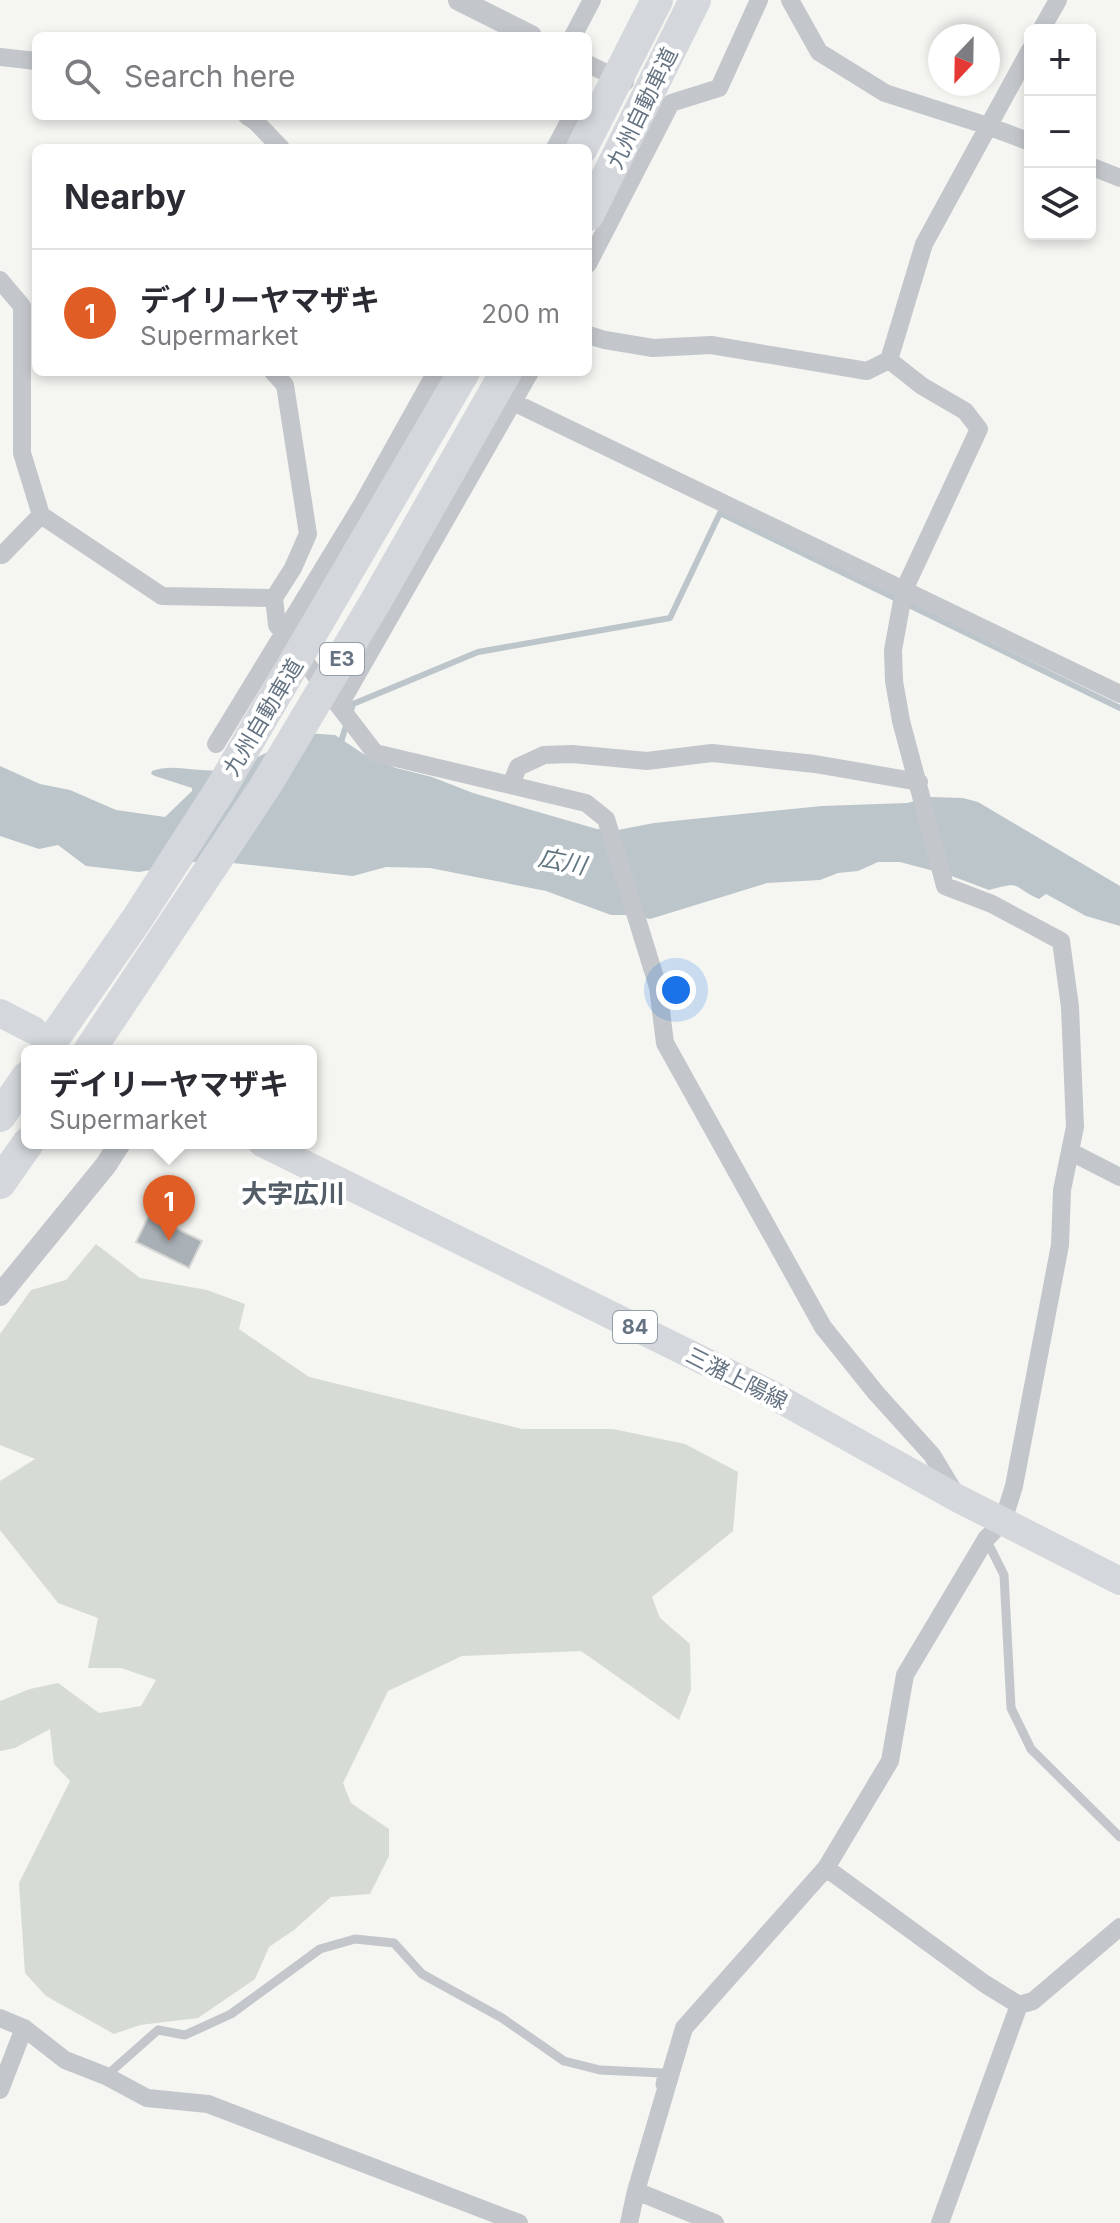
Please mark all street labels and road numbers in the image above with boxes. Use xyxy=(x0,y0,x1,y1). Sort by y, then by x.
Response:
street label: 九州自動車道 xyxy=(601,43,683,173)
road number: E3 xyxy=(320,643,364,675)
street label: 九州自動車道 xyxy=(218,654,308,780)
road number: 84 xyxy=(613,1311,657,1343)
street label: 三潴上陽線 xyxy=(682,1341,792,1415)

